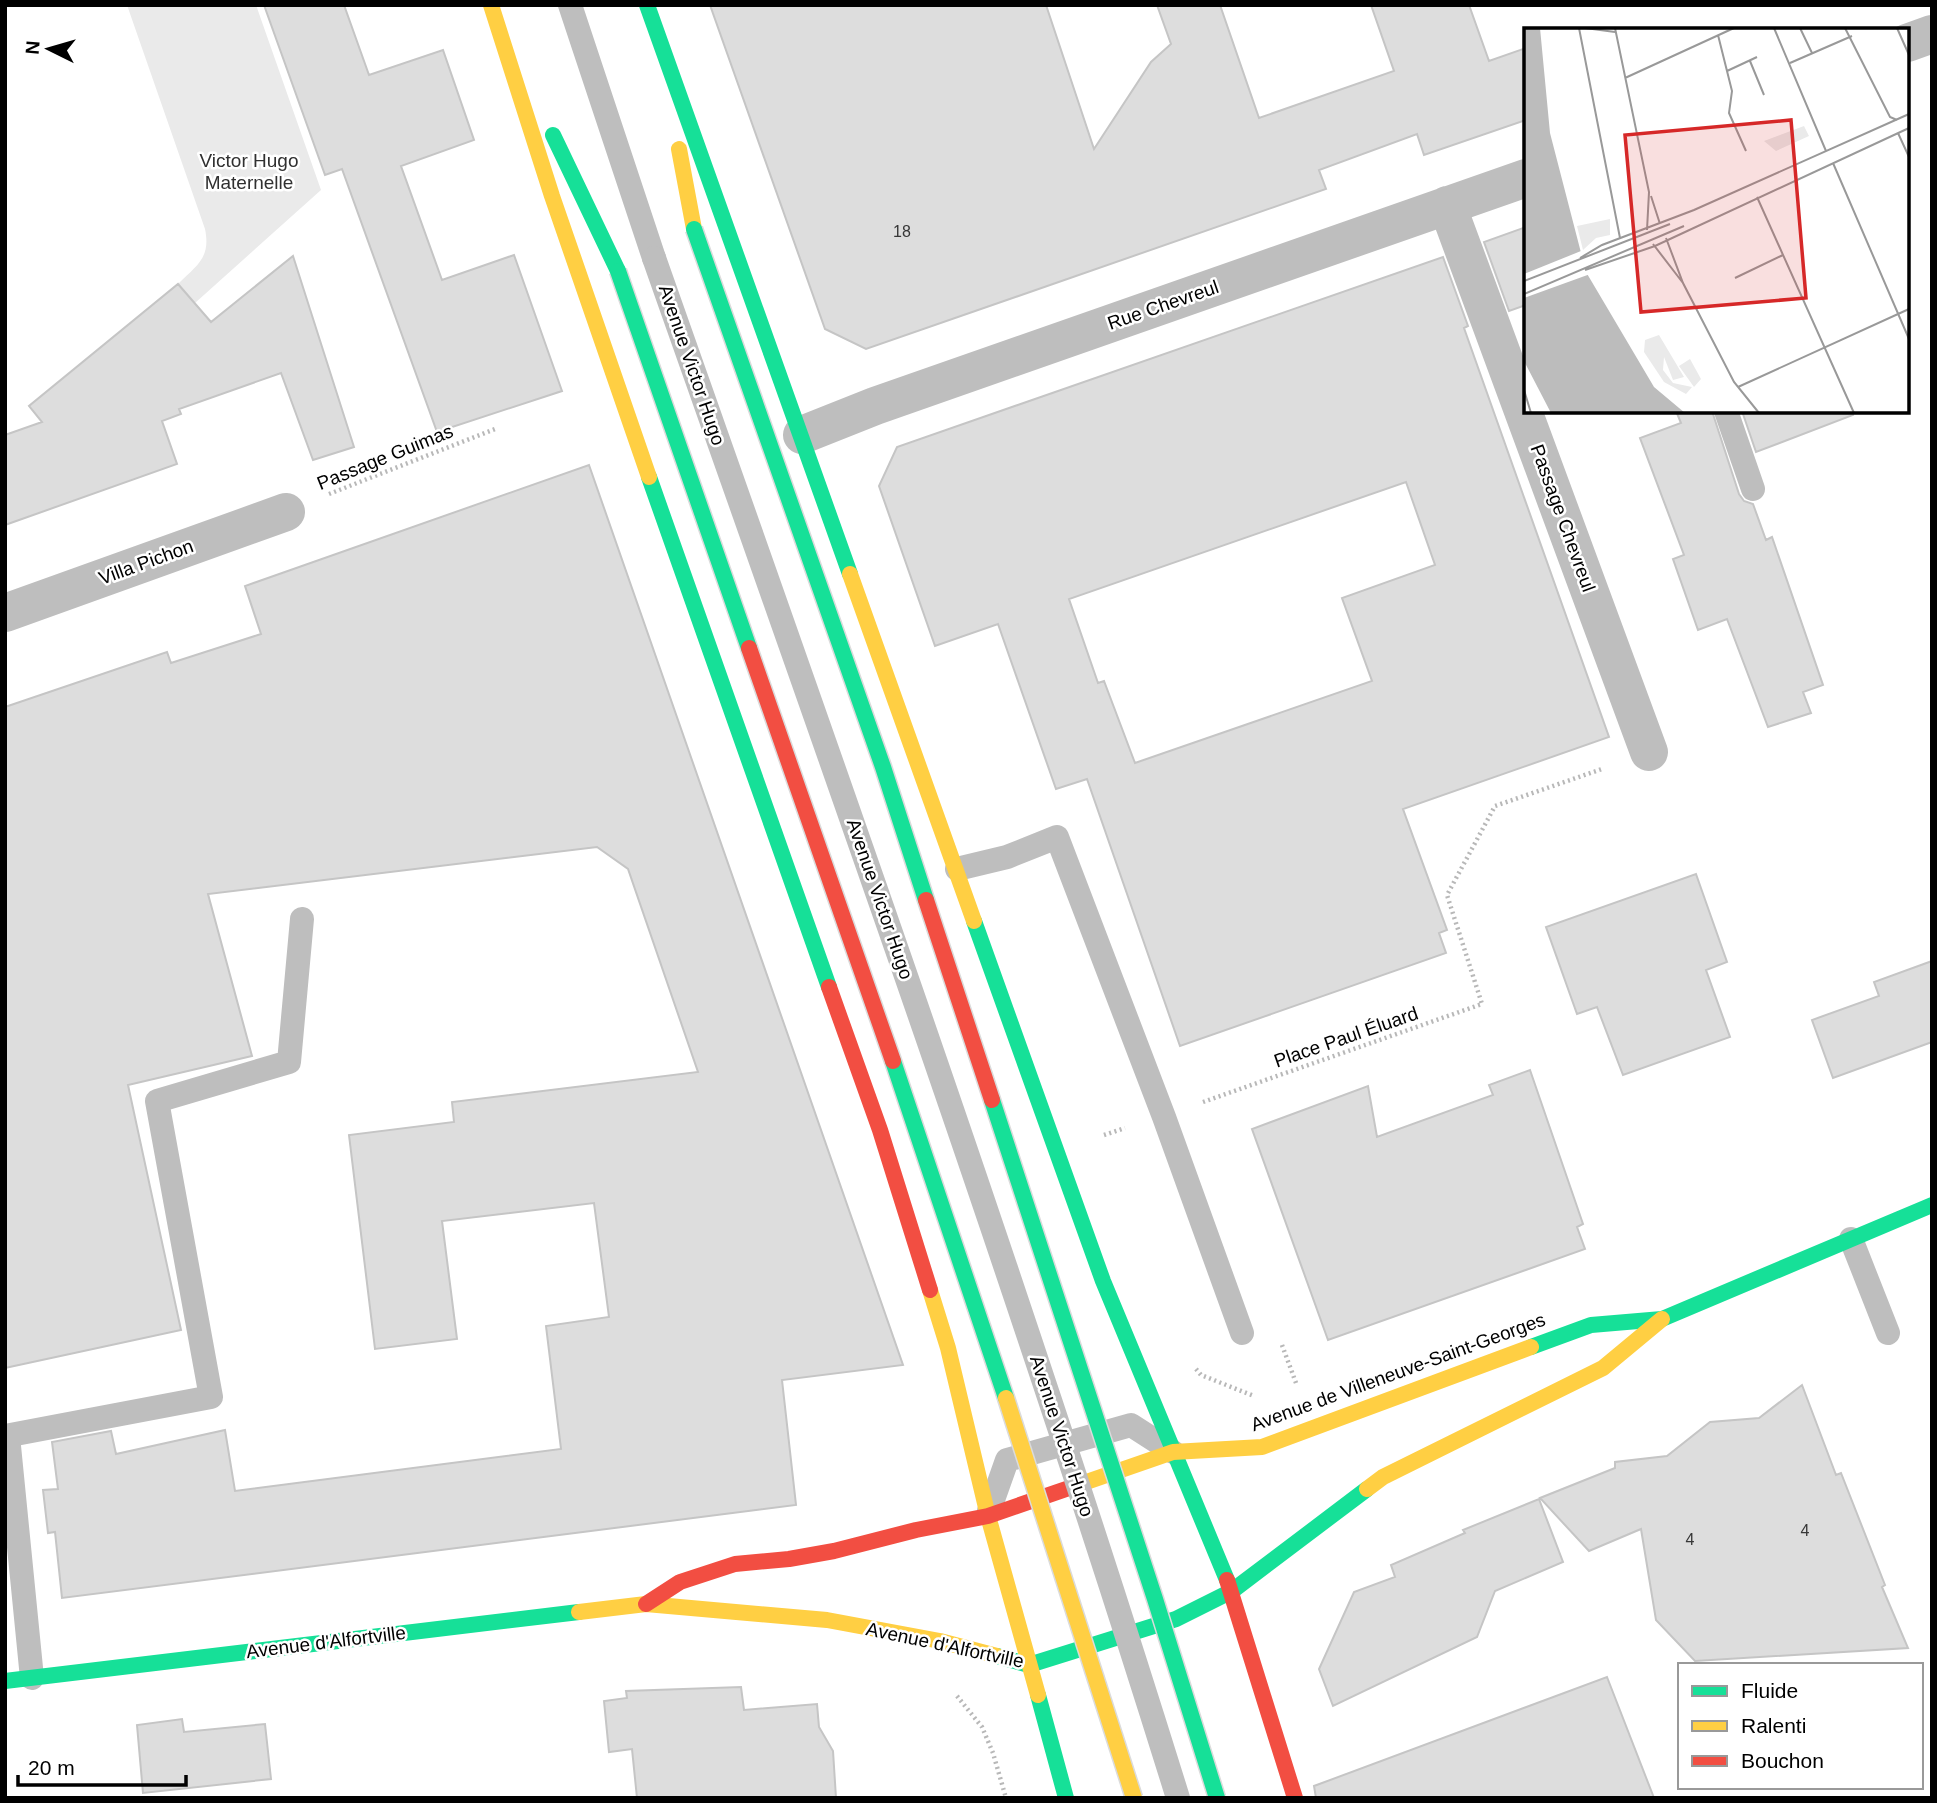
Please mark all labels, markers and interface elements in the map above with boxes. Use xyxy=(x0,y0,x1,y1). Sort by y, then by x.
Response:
north arrow xyxy=(14,14,84,84)
inset map xyxy=(1524,28,1909,413)
text: N xyxy=(22,40,44,55)
park label: Victor Hugo Maternelle xyxy=(200,150,298,193)
house number: 18 xyxy=(893,223,911,240)
street label: Rue Chevreul xyxy=(1105,276,1221,334)
street label: Avenue Victor Hugo xyxy=(655,282,729,448)
street label: Passage Guimas xyxy=(314,420,456,494)
street label: Passage Chevreul xyxy=(1527,441,1599,595)
street label: Villa Pichon xyxy=(96,535,196,589)
street label: Avenue Victor Hugo xyxy=(843,816,917,982)
street label: Place Paul Éluard xyxy=(1271,1002,1421,1072)
street label: Avenue de Villeneuve-Saint-Georges xyxy=(1248,1309,1548,1435)
street label: Avenue Victor Hugo xyxy=(1026,1353,1098,1519)
house number: 4 xyxy=(1801,1522,1810,1539)
house number: 4 xyxy=(1686,1531,1695,1548)
street label: Avenue d'Alfortville xyxy=(864,1618,1026,1672)
street label: Avenue d'Alfortville xyxy=(245,1622,407,1662)
legend xyxy=(1678,1663,1923,1789)
text: Fluide xyxy=(1741,1679,1798,1702)
text: Ralenti xyxy=(1741,1714,1806,1737)
scale bar xyxy=(18,1744,186,1788)
text: Bouchon xyxy=(1741,1749,1824,1772)
text: 20 m xyxy=(28,1756,75,1779)

